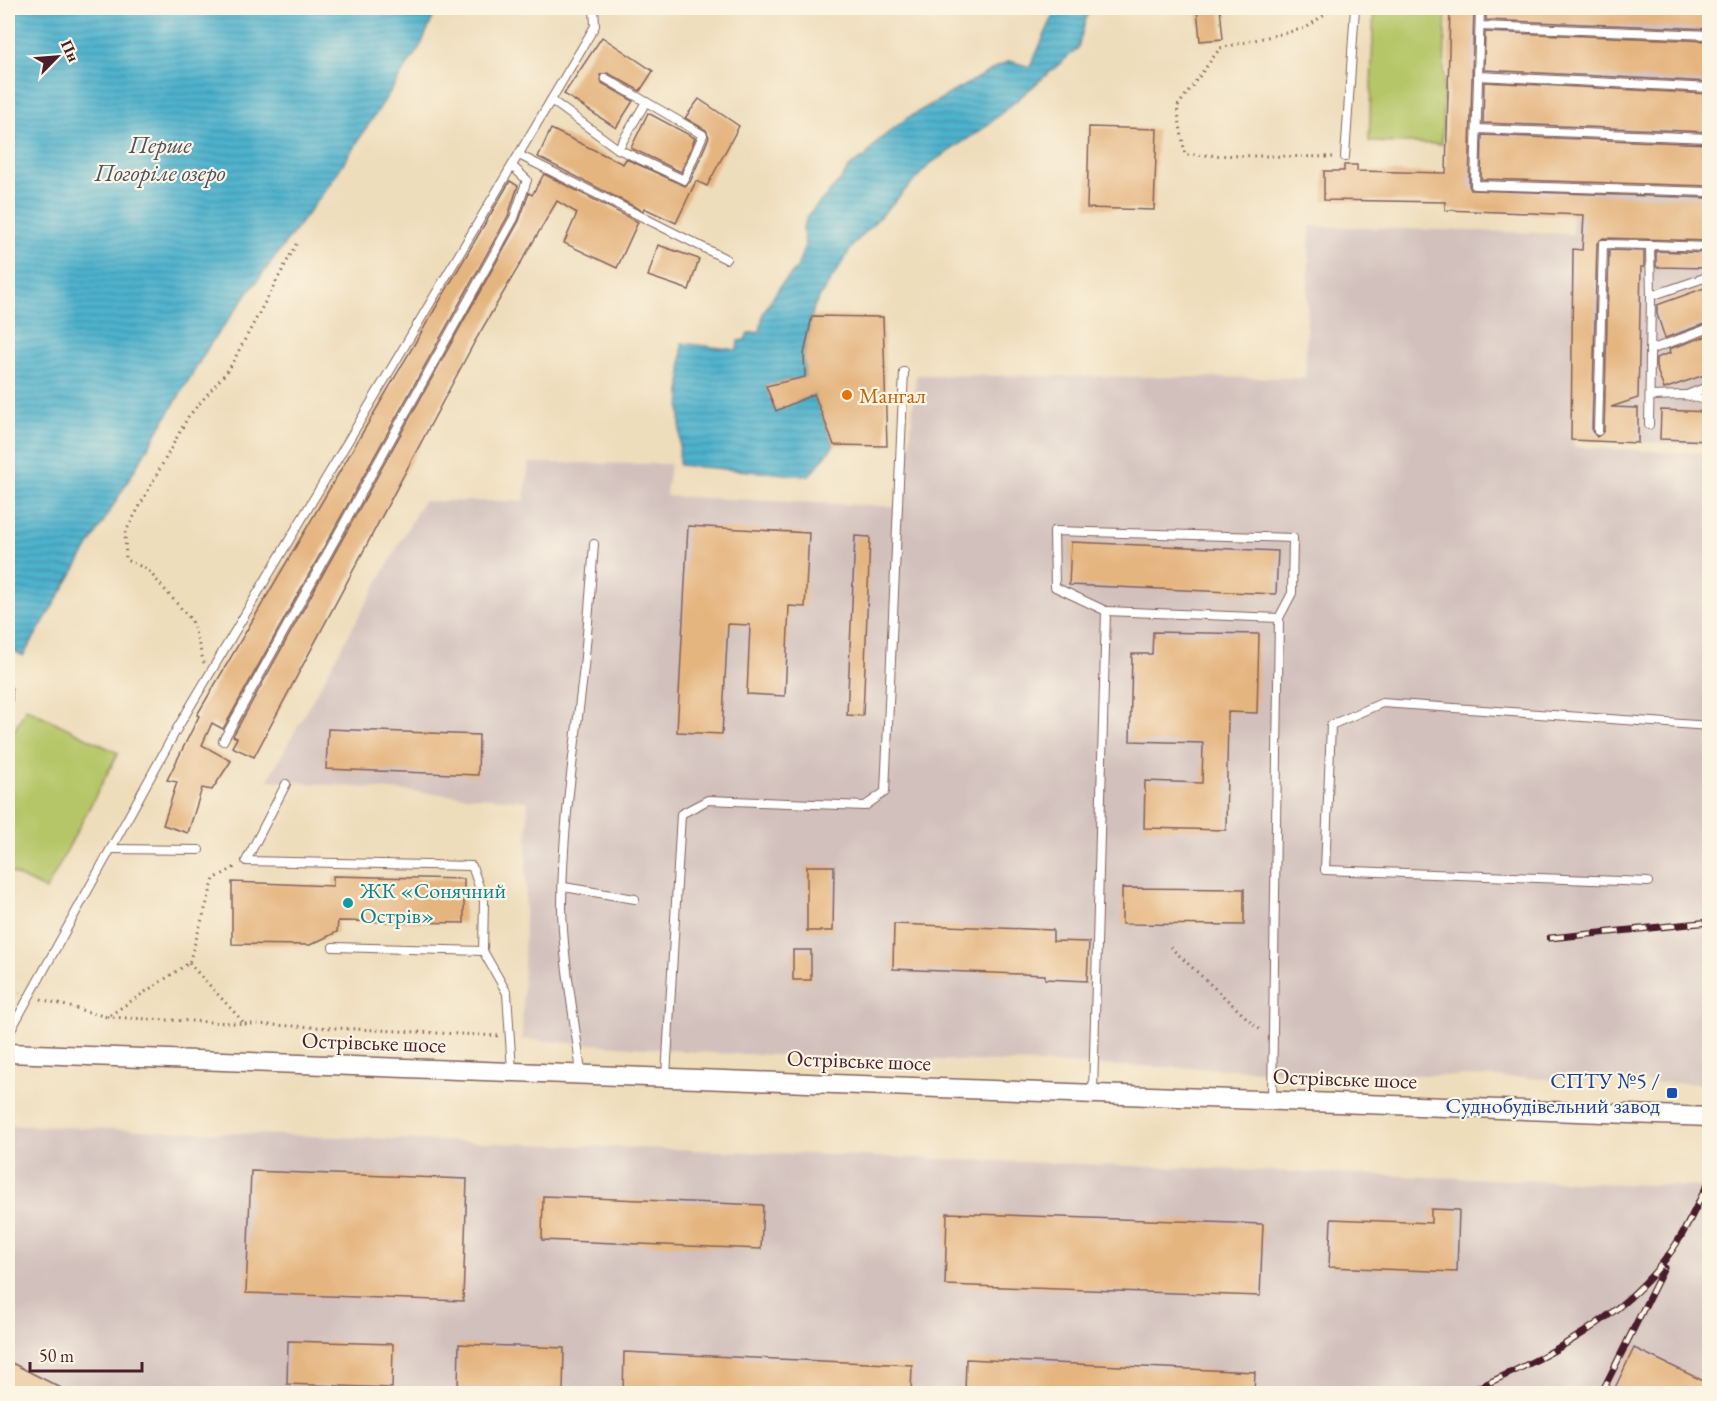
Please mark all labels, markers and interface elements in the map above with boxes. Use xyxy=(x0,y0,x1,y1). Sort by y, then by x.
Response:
north arrow xyxy=(27,27,87,87)
text: Пн xyxy=(56,37,84,65)
water label: Перше Погоріле озеро xyxy=(93,129,226,188)
place label: Мангал xyxy=(859,381,926,410)
marker: Мангал xyxy=(840,388,854,402)
place label: ЖК «Сонячний Острів» xyxy=(359,876,506,930)
marker: ЖК «Сонячний Острів» xyxy=(341,896,355,910)
street label: Острівське шосе xyxy=(301,1025,447,1060)
street label: Острівське шосе xyxy=(786,1043,932,1078)
street label: Острівське шосе xyxy=(1272,1061,1418,1096)
place label: СПТУ №5 / Суднобудівельний завод xyxy=(1446,1066,1660,1120)
marker: СПТУ №5 / Суднобудівельний завод xyxy=(1665,1086,1679,1100)
scale bar xyxy=(30,1335,142,1373)
text: 50 m xyxy=(39,1344,74,1367)

